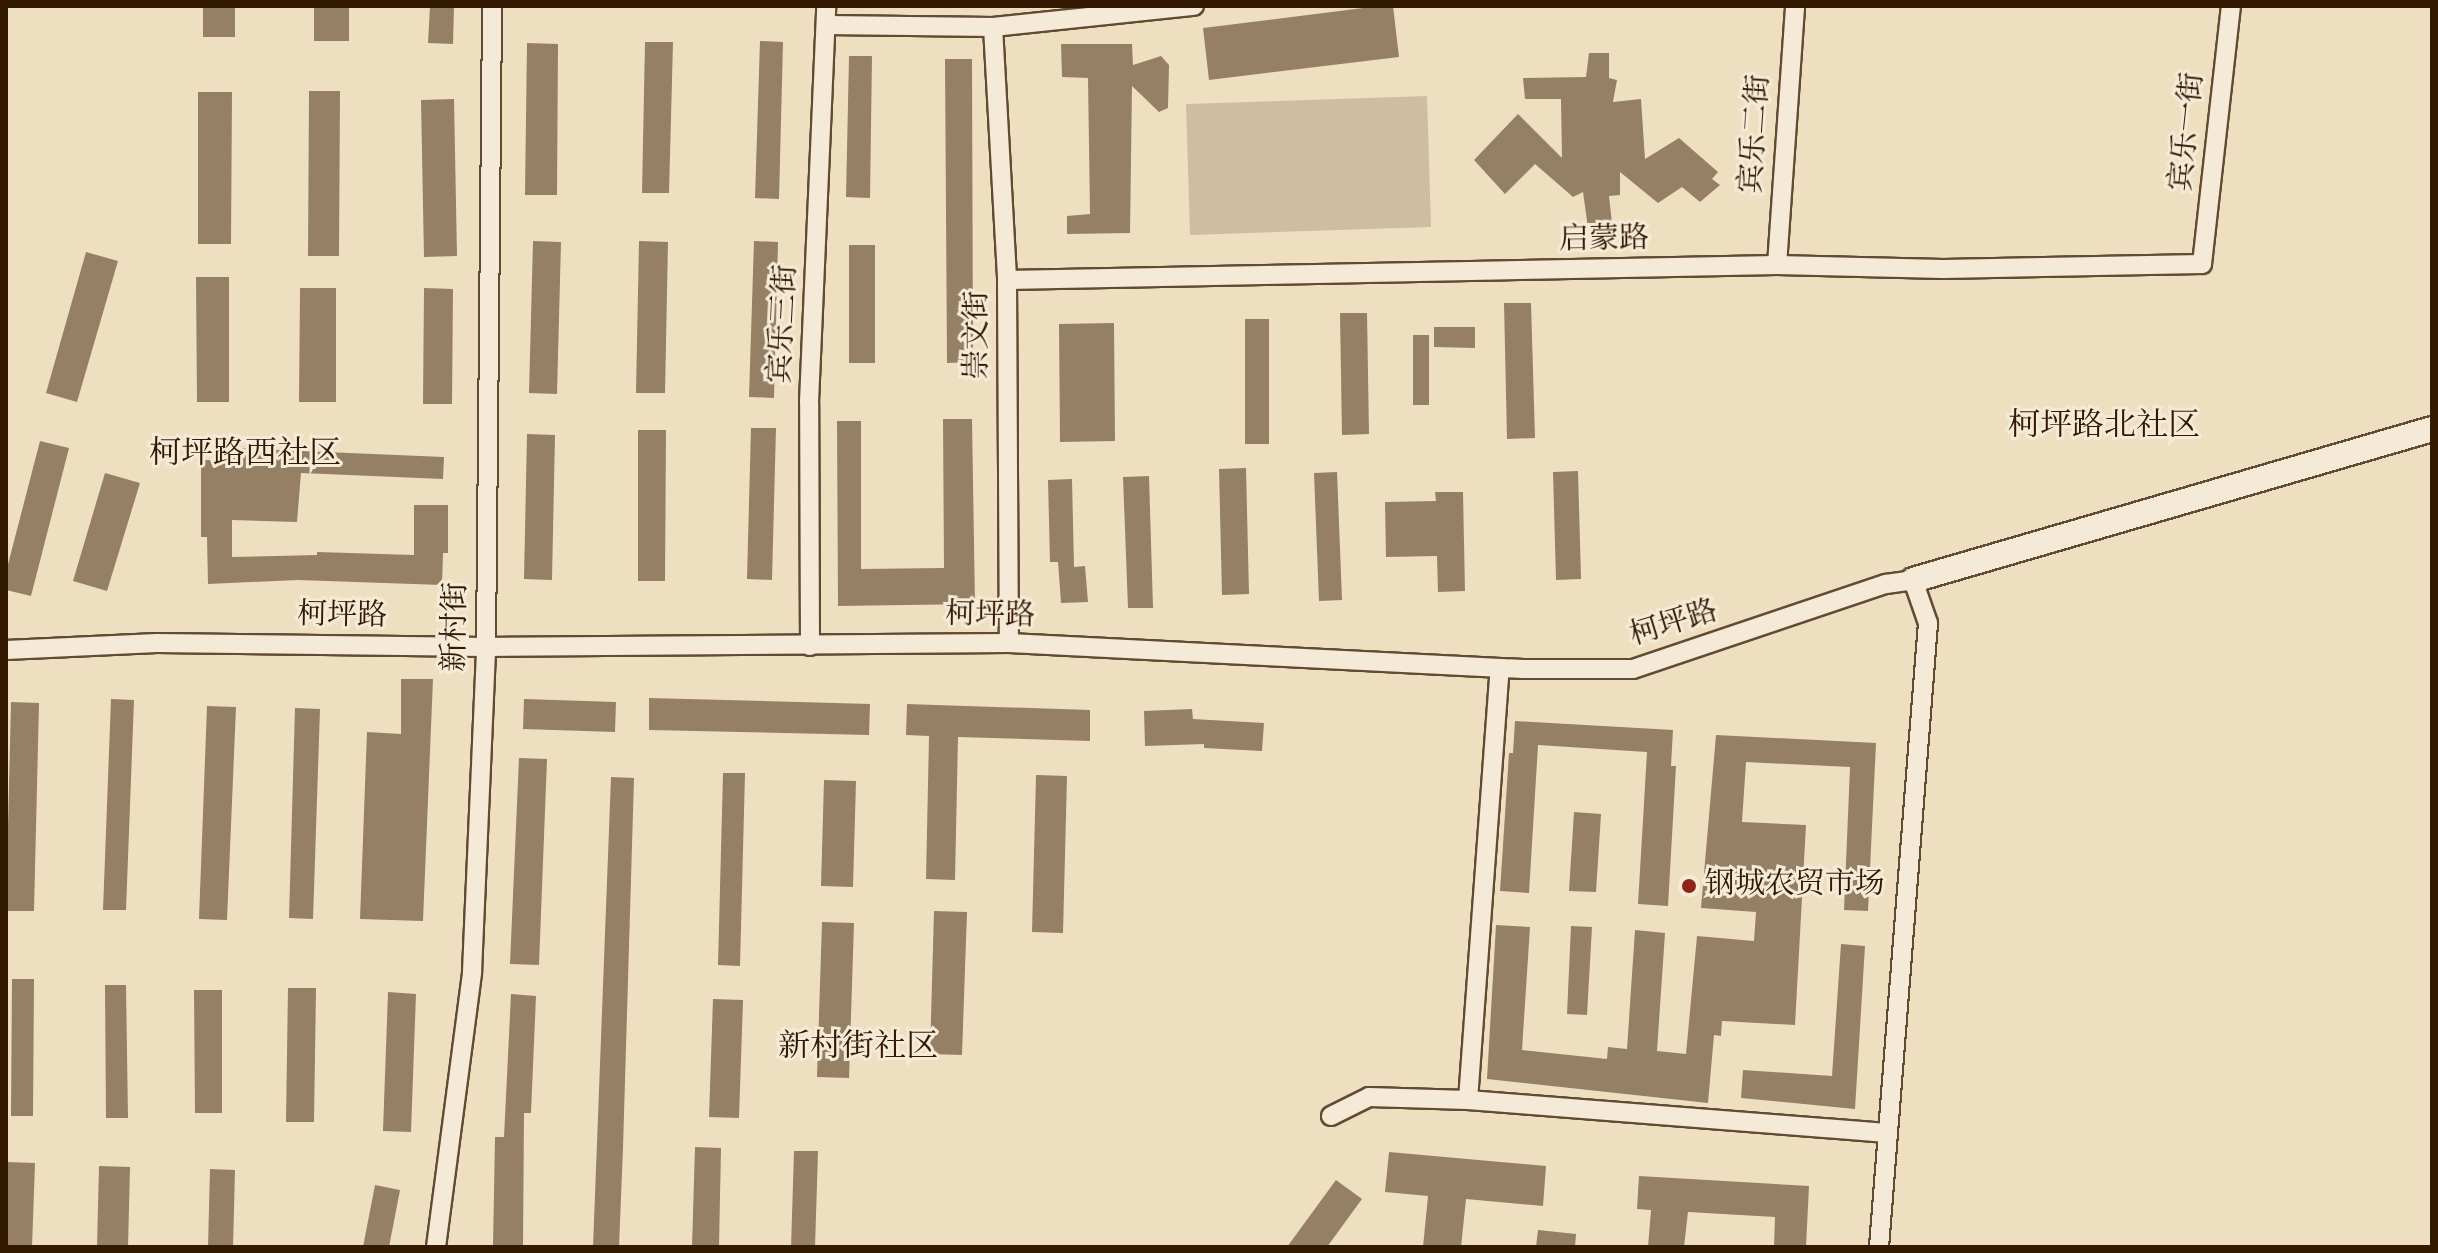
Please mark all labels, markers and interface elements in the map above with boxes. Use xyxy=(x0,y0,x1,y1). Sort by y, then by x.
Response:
street label: 宾乐一街 xyxy=(2165,70,2213,194)
street label: 宾乐二街 xyxy=(1735,73,1779,195)
street label: 启蒙路 xyxy=(1559,222,1649,260)
street label: 宾乐三街 xyxy=(764,263,806,385)
street label: 崇文街 xyxy=(961,290,997,380)
district label: 柯坪路北社区 xyxy=(2008,408,2200,446)
district label: 柯坪路西社区 xyxy=(149,436,341,474)
street label: 新村街 xyxy=(438,582,476,672)
street label: 柯坪路 xyxy=(1626,595,1722,655)
street label: 柯坪路 xyxy=(297,598,387,636)
street label: 柯坪路 xyxy=(945,598,1035,636)
place label: 钢城农贸市场 xyxy=(1705,868,1885,904)
marker: 钢城农贸市场 xyxy=(1680,877,1698,895)
district label: 新村街社区 xyxy=(778,1029,938,1067)

